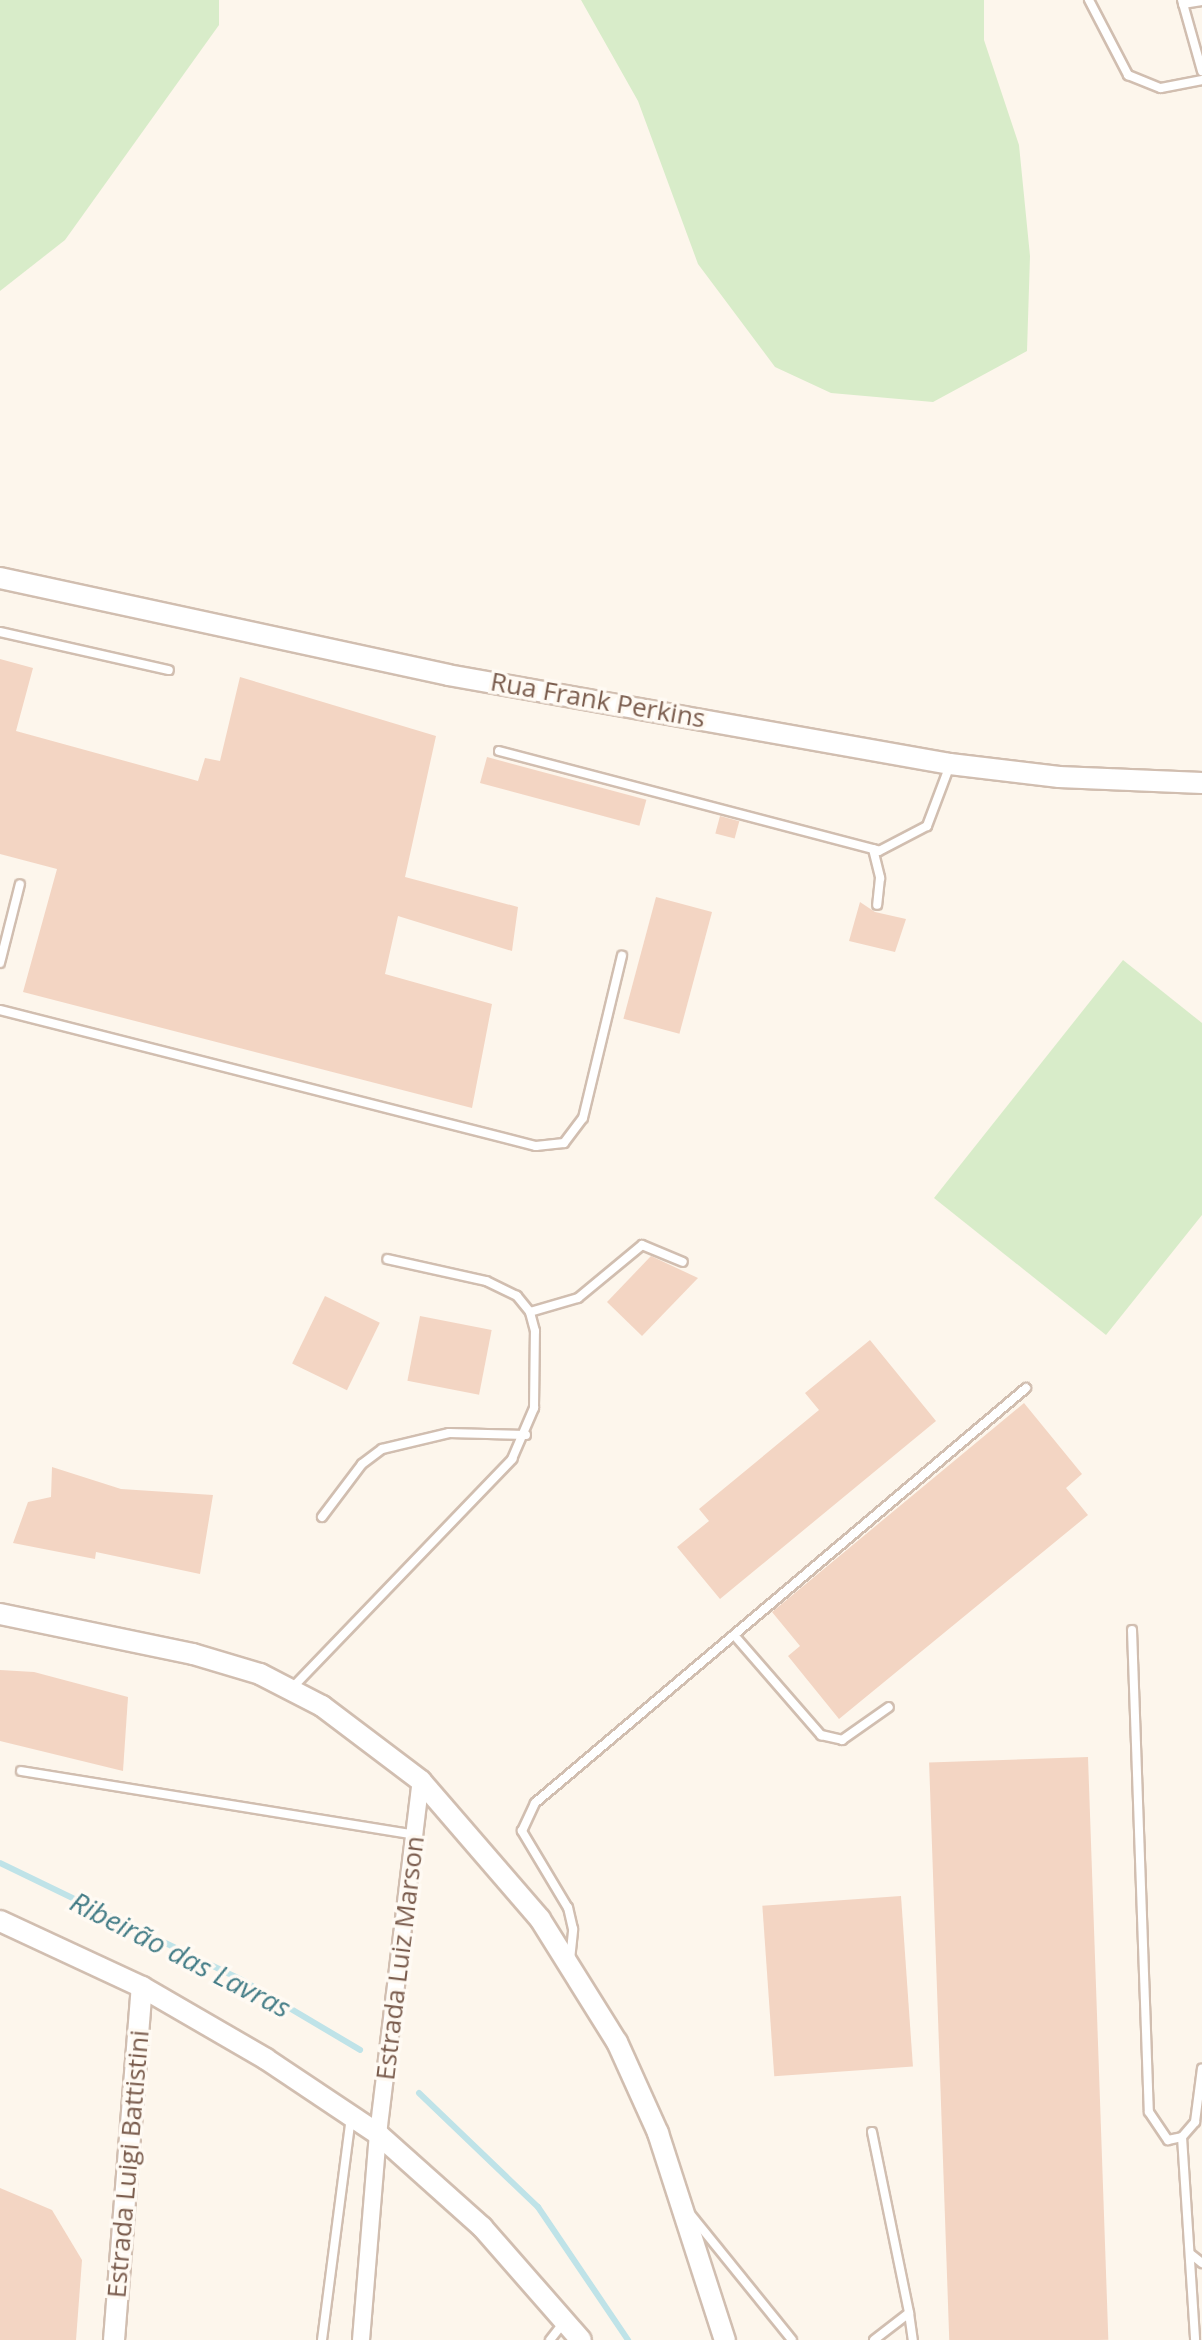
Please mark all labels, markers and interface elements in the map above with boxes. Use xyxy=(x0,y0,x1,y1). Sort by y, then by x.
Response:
street label: Rua Frank Perkins xyxy=(488,666,708,734)
street label: Estrada Luiz Marson xyxy=(370,1834,430,2082)
water label: Ribeirão das Lavras xyxy=(65,1884,297,2024)
street label: Estrada Luigi Battistini xyxy=(101,2029,155,2299)

